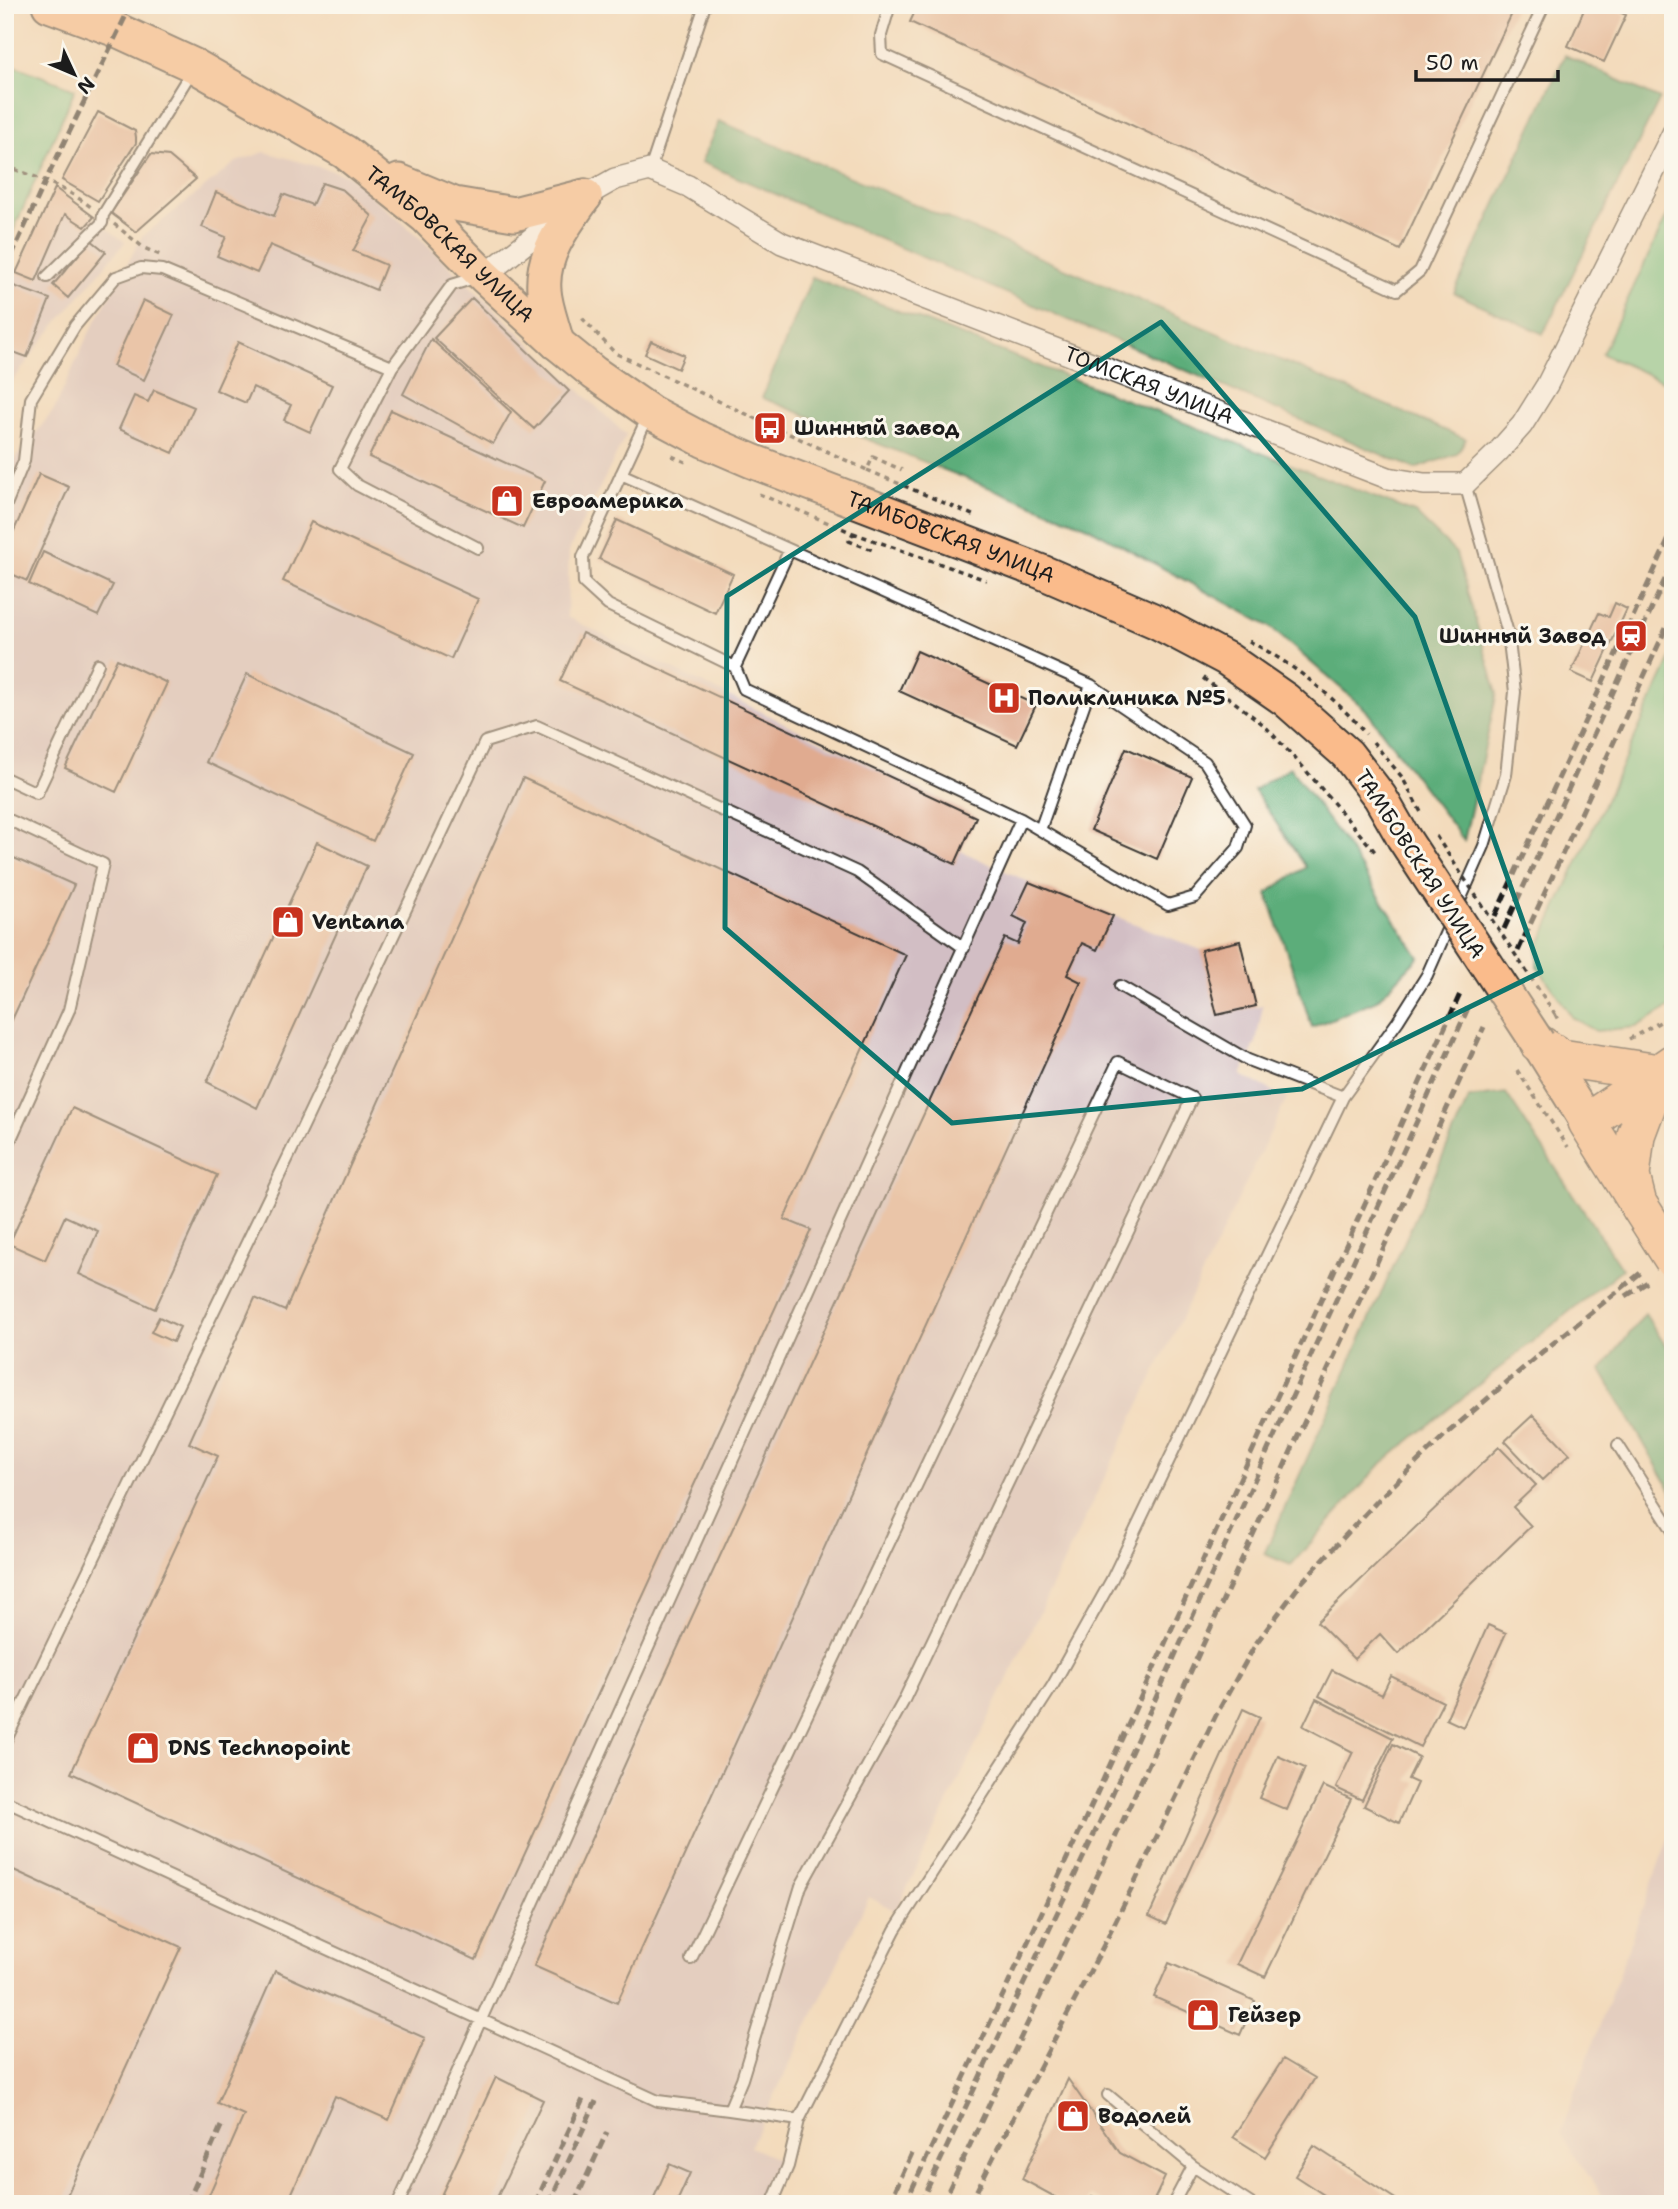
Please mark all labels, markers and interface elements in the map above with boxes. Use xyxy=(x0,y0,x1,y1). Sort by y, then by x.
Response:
north arrow xyxy=(38,38,108,108)
scale bar xyxy=(1416,38,1557,82)
text: 50 m xyxy=(1426,49,1479,77)
text: N xyxy=(72,71,100,100)
street label: ТАМБОВСКАЯ УЛИЦА xyxy=(359,160,540,329)
street label: ТОМСКАЯ УЛИЦА xyxy=(1060,340,1237,431)
bus stop icon: Шинный завод xyxy=(751,409,789,447)
place label: Шинный завод xyxy=(794,414,960,442)
shop icon: Евроамерика xyxy=(488,482,526,520)
street label: ТАМБОВСКАЯ УЛИЦА xyxy=(843,485,1059,590)
place label: Евроамерика xyxy=(532,487,684,515)
station icon: Шинный Завод xyxy=(1612,617,1650,655)
place label: Шинный Завод xyxy=(1439,622,1606,650)
hospital icon: Поликлиника №5 xyxy=(985,679,1023,717)
place label: Поликлиника №5 xyxy=(1028,684,1226,712)
street label: ТАМБОВСКАЯ УЛИЦА xyxy=(1348,764,1492,964)
shop icon: Ventana xyxy=(269,903,307,941)
place label: Ventana xyxy=(312,908,405,936)
shop icon: DNS Technopoint xyxy=(124,1729,162,1767)
place label: DNS Technopoint xyxy=(168,1734,351,1762)
shop icon: Гейзер xyxy=(1184,1996,1222,2034)
place label: Гейзер xyxy=(1228,2001,1301,2029)
shop icon: Водолей xyxy=(1054,2097,1092,2135)
place label: Водолей xyxy=(1098,2102,1192,2130)

